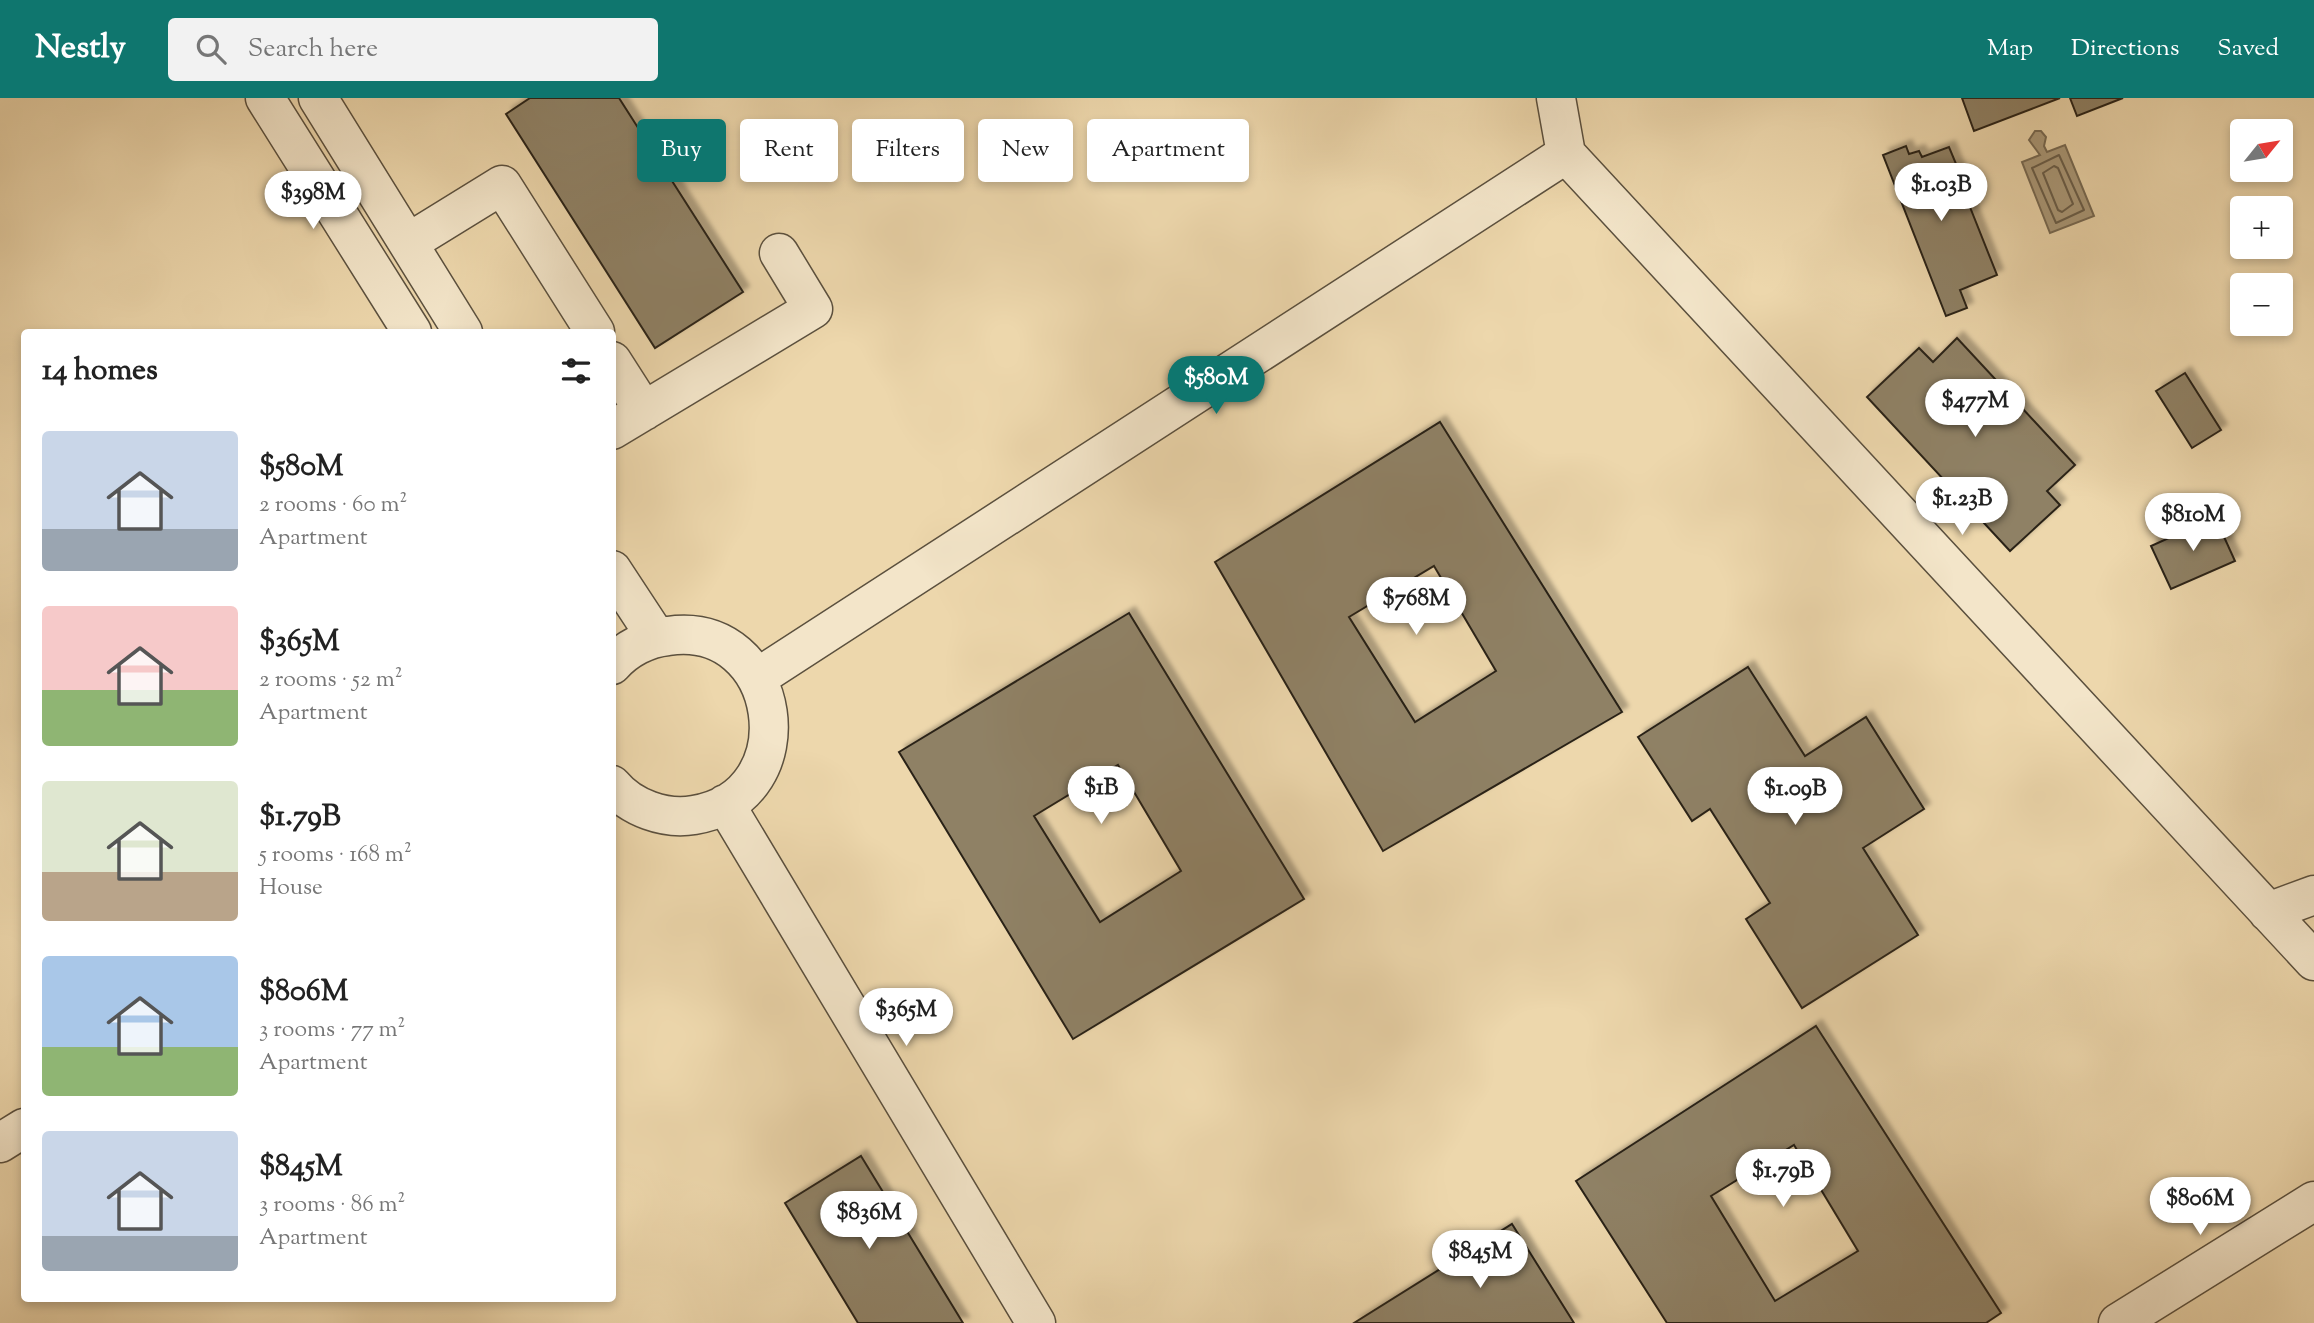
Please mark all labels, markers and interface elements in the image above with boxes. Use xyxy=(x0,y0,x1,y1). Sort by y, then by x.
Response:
search box xyxy=(168,18,658,81)
text: Nestly xyxy=(35,25,126,73)
icon: search xyxy=(192,30,230,68)
text: Search here xyxy=(248,31,378,68)
text: Map xyxy=(1987,32,2033,66)
text: Directions xyxy=(2071,32,2179,66)
text: Saved xyxy=(2217,32,2279,66)
chip: Buy xyxy=(637,119,726,182)
chip: Rent xyxy=(740,119,838,182)
chip: Filters xyxy=(852,119,964,182)
chip: New xyxy=(978,119,1073,182)
chip: Apartment xyxy=(1087,119,1249,182)
north arrow xyxy=(2230,119,2292,182)
map controls xyxy=(2230,119,2293,336)
pin: $1.03B xyxy=(1884,164,1998,223)
text: $1.03B xyxy=(1910,169,1972,202)
pin: $398M xyxy=(264,172,362,231)
text: $398M xyxy=(281,177,345,210)
button: + xyxy=(2230,196,2293,259)
button: − xyxy=(2230,273,2293,336)
text: 14 homes xyxy=(42,350,158,393)
icon: filters xyxy=(557,352,595,390)
pin: $580M xyxy=(1167,356,1265,416)
text: $580M xyxy=(1184,362,1248,395)
pin: $477M xyxy=(1926,380,2024,439)
text: $477M xyxy=(1941,385,2009,418)
text: $580M xyxy=(259,446,343,489)
icon: home xyxy=(98,459,182,543)
pin: $1.23B xyxy=(1905,478,2019,537)
text: $1.23B xyxy=(1932,483,1992,516)
text: 2 rooms · 60 m² xyxy=(259,489,407,522)
pin: $810M xyxy=(2144,494,2242,553)
text: $810M xyxy=(2161,499,2225,532)
text: Apartment xyxy=(259,522,368,555)
pin: $768M xyxy=(1367,578,1465,637)
text: $768M xyxy=(1382,583,1450,616)
text: $365M xyxy=(259,621,340,664)
icon: home xyxy=(98,634,182,718)
text: 2 rooms · 52 m² xyxy=(259,664,402,697)
text: Apartment xyxy=(259,697,368,730)
pin: $1B xyxy=(1067,766,1135,826)
pin: $1.09B xyxy=(1738,768,1852,827)
text: $1B xyxy=(1084,772,1118,805)
text: $1.09B xyxy=(1763,773,1827,806)
text: $1.79B xyxy=(259,796,341,839)
icon: home xyxy=(98,809,182,893)
text: 5 rooms · 168 m² xyxy=(259,839,412,872)
text: House xyxy=(259,872,323,905)
text: $806M xyxy=(259,971,348,1014)
icon: home xyxy=(98,984,182,1068)
pin: $365M xyxy=(857,988,955,1048)
text: $365M xyxy=(875,994,937,1027)
text: 3 rooms · 77 m² xyxy=(259,1014,405,1047)
text: Apartment xyxy=(259,1047,368,1080)
text: $845M xyxy=(259,1146,343,1189)
pin: $1.79B xyxy=(1726,1150,1840,1209)
text: $1.79B xyxy=(1752,1155,1814,1188)
icon: home xyxy=(98,1159,182,1243)
pin: $806M xyxy=(2151,1178,2249,1237)
text: $806M xyxy=(2166,1183,2234,1216)
text: 3 rooms · 86 m² xyxy=(259,1189,405,1222)
pin: $836M xyxy=(820,1192,918,1251)
text: $836M xyxy=(836,1197,902,1230)
text: Apartment xyxy=(259,1222,368,1255)
pin: $845M xyxy=(1431,1230,1529,1290)
text: $845M xyxy=(1448,1236,1512,1269)

